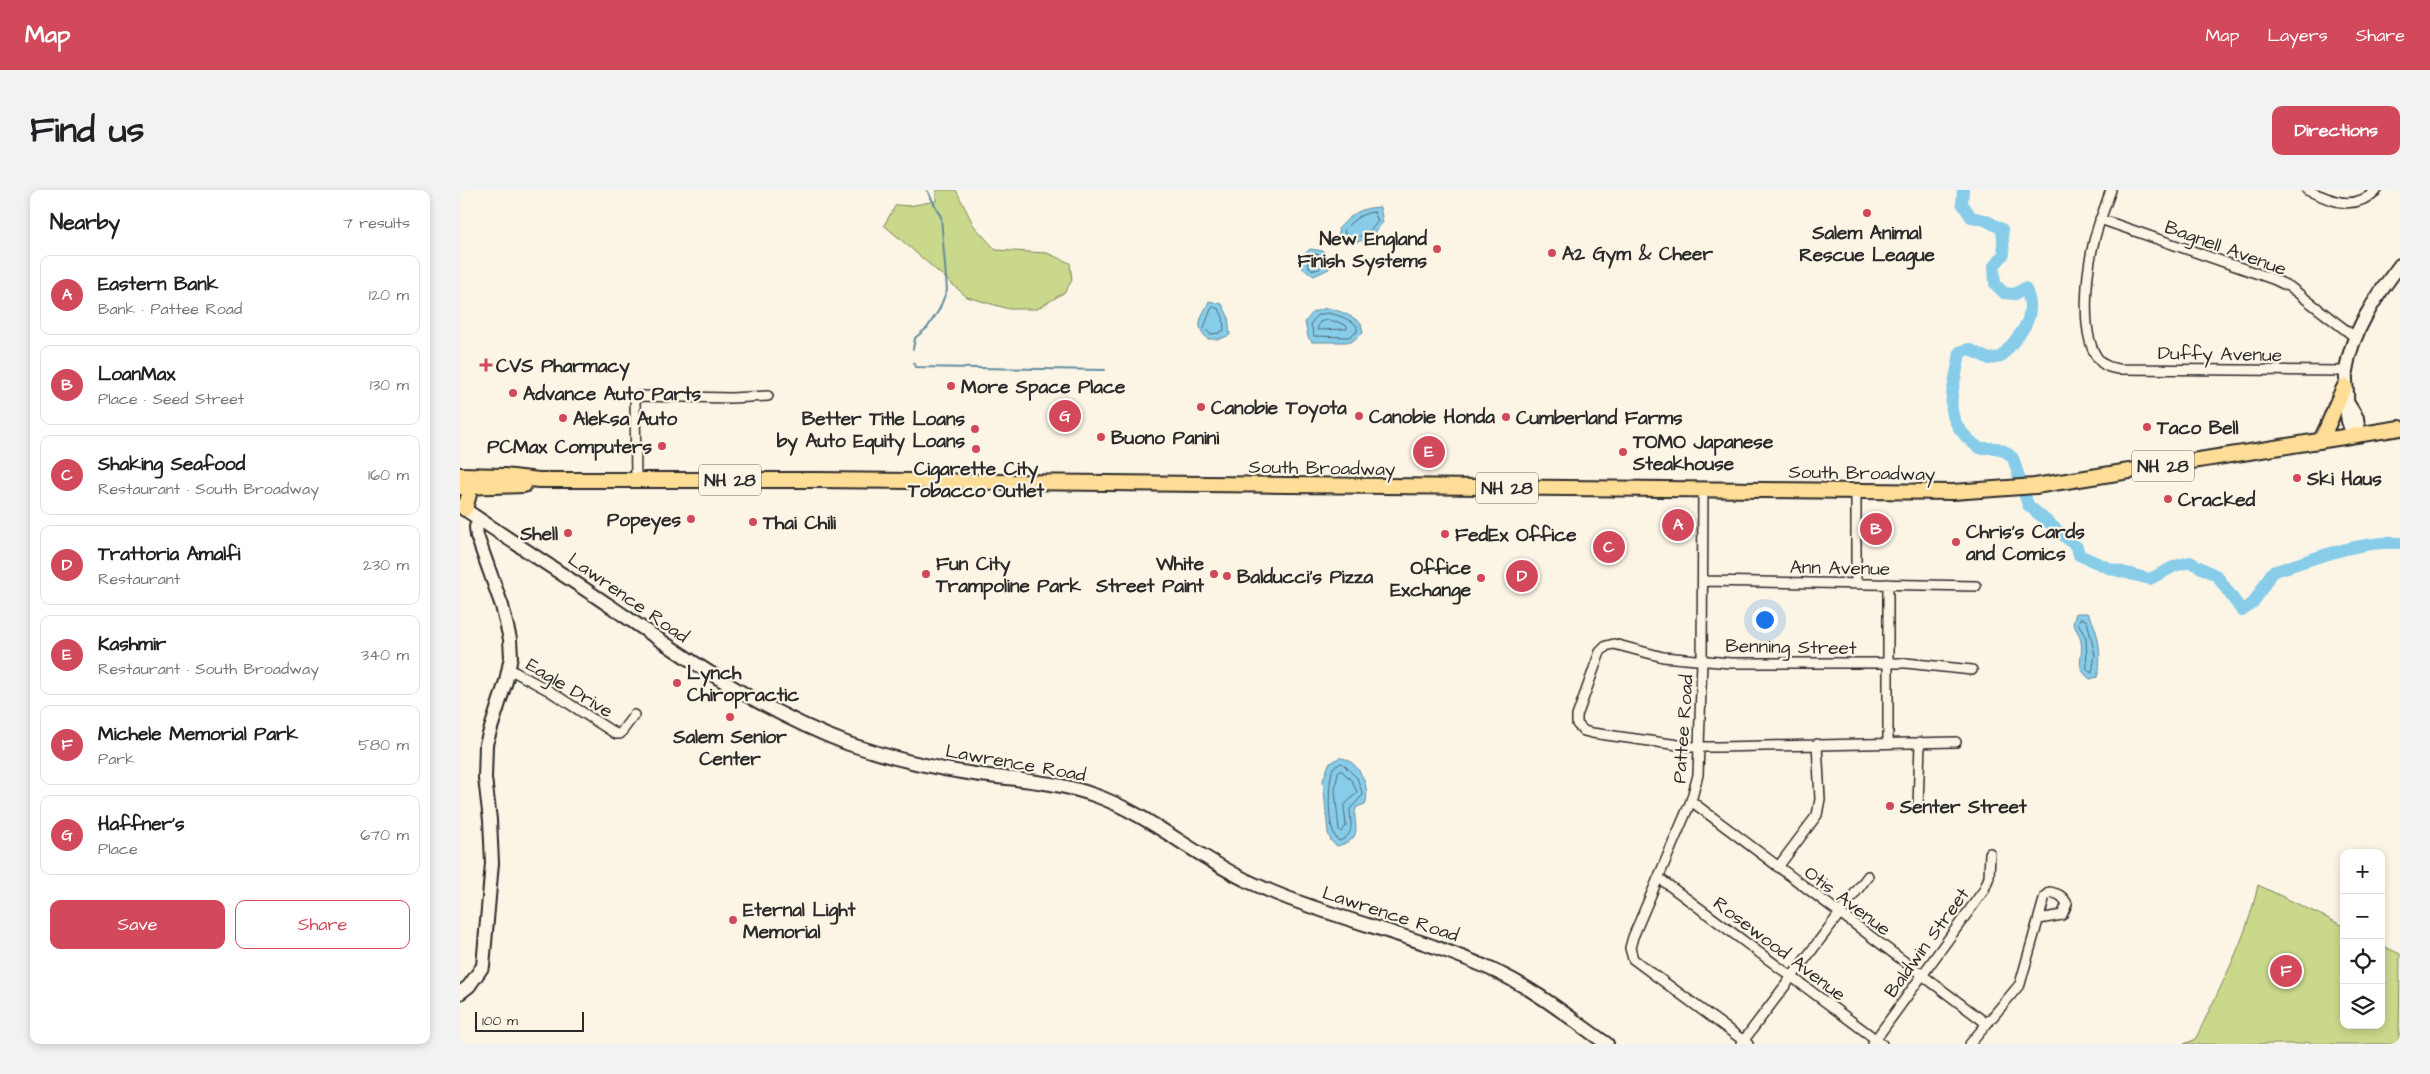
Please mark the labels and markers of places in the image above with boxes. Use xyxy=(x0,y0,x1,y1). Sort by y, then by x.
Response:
marker: Salem Animal Rescue League xyxy=(1861,207,1873,219)
place label: Salem Animal Rescue League xyxy=(1799,220,1936,270)
place label: New England Finish Systems xyxy=(1298,226,1427,276)
place label: A2 Gym & Cheer xyxy=(1562,241,1713,269)
marker: New England Finish Systems xyxy=(1431,243,1443,255)
marker: A2 Gym & Cheer xyxy=(1546,247,1558,259)
place label: CVS Pharmacy xyxy=(496,353,630,381)
marker: CVS Pharmacy xyxy=(480,359,492,371)
place label: More Space Place xyxy=(961,374,1126,401)
marker: More Space Place xyxy=(945,380,957,392)
place label: Advance Auto Parts xyxy=(523,381,702,408)
marker: Advance Auto Parts xyxy=(507,387,519,399)
place label: Canobie Toyota xyxy=(1211,395,1347,423)
pin: G xyxy=(1049,397,1081,435)
marker: Canobie Toyota xyxy=(1195,401,1207,413)
place label: Canobie Honda xyxy=(1369,404,1495,431)
place label: Cumberland Farms xyxy=(1516,405,1683,432)
place label: Aleksa Auto xyxy=(573,406,677,433)
place label: Better Title Loans by Auto Equity Loans xyxy=(777,406,965,456)
marker: Canobie Honda xyxy=(1353,410,1365,422)
marker: Cumberland Farms xyxy=(1500,411,1512,423)
marker: Aleksa Auto xyxy=(557,412,569,424)
place label: Taco Bell xyxy=(2156,415,2239,442)
marker: Taco Bell xyxy=(2141,421,2153,433)
marker: Better Title Loans by Auto Equity Loans xyxy=(969,423,981,435)
place label: Buono Panini xyxy=(1111,425,1219,452)
place label: TOMO Japanese Steakhouse xyxy=(1632,429,1774,478)
marker: Buono Panini xyxy=(1095,431,1107,443)
pin: E xyxy=(1413,433,1445,471)
place label: PCMax Computers xyxy=(487,434,652,461)
marker: PCMax Computers xyxy=(656,440,668,452)
marker: Cigarette City Tobacco Outlet xyxy=(970,443,982,455)
marker: TOMO Japanese Steakhouse xyxy=(1617,446,1629,458)
place label: Cigarette City Tobacco Outlet xyxy=(907,456,1044,505)
place label: Ski Haus xyxy=(2306,466,2382,493)
marker: Ski Haus xyxy=(2291,472,2303,484)
place label: Cracked xyxy=(2178,487,2256,514)
marker: Cracked xyxy=(2162,493,2174,505)
pin: A xyxy=(1662,506,1694,544)
place label: Popeyes xyxy=(607,507,681,535)
place label: Thai Chili xyxy=(762,510,836,537)
pin: B xyxy=(1860,510,1892,548)
marker: Popeyes xyxy=(685,513,697,525)
marker: Thai Chili xyxy=(747,516,759,528)
place label: Chris's Cards and Comics xyxy=(1965,519,2085,568)
place label: Shell xyxy=(519,521,558,548)
place label: FedEx Office xyxy=(1455,522,1577,549)
marker: Shell xyxy=(562,527,574,539)
marker: FedEx Office xyxy=(1439,528,1451,540)
pin: C xyxy=(1593,528,1625,566)
marker: Chris's Cards and Comics xyxy=(1950,536,1962,548)
place label: Fun City Trampoline Park xyxy=(935,551,1082,600)
place label: White Street Paint xyxy=(1095,551,1205,600)
place label: Office Exchange xyxy=(1390,555,1472,605)
pin: D xyxy=(1506,557,1538,595)
place label: Balducci's Pizza xyxy=(1237,564,1374,591)
marker: Fun City Trampoline Park xyxy=(920,568,932,580)
marker: White Street Paint xyxy=(1208,568,1220,580)
marker: Balducci's Pizza xyxy=(1221,570,1233,582)
marker: Office Exchange xyxy=(1475,572,1487,584)
place label: Lynch Chiropractic xyxy=(687,660,799,709)
marker: Lynch Chiropractic xyxy=(671,677,683,689)
marker: Salem Senior Center xyxy=(724,711,736,723)
place label: Salem Senior Center xyxy=(672,724,787,773)
place label: Senter Street xyxy=(1899,794,2027,821)
marker: Senter Street xyxy=(1884,800,1896,812)
place label: Eternal Light Memorial xyxy=(743,897,856,946)
marker: Eternal Light Memorial xyxy=(727,914,739,926)
pin: F xyxy=(2270,952,2302,990)

